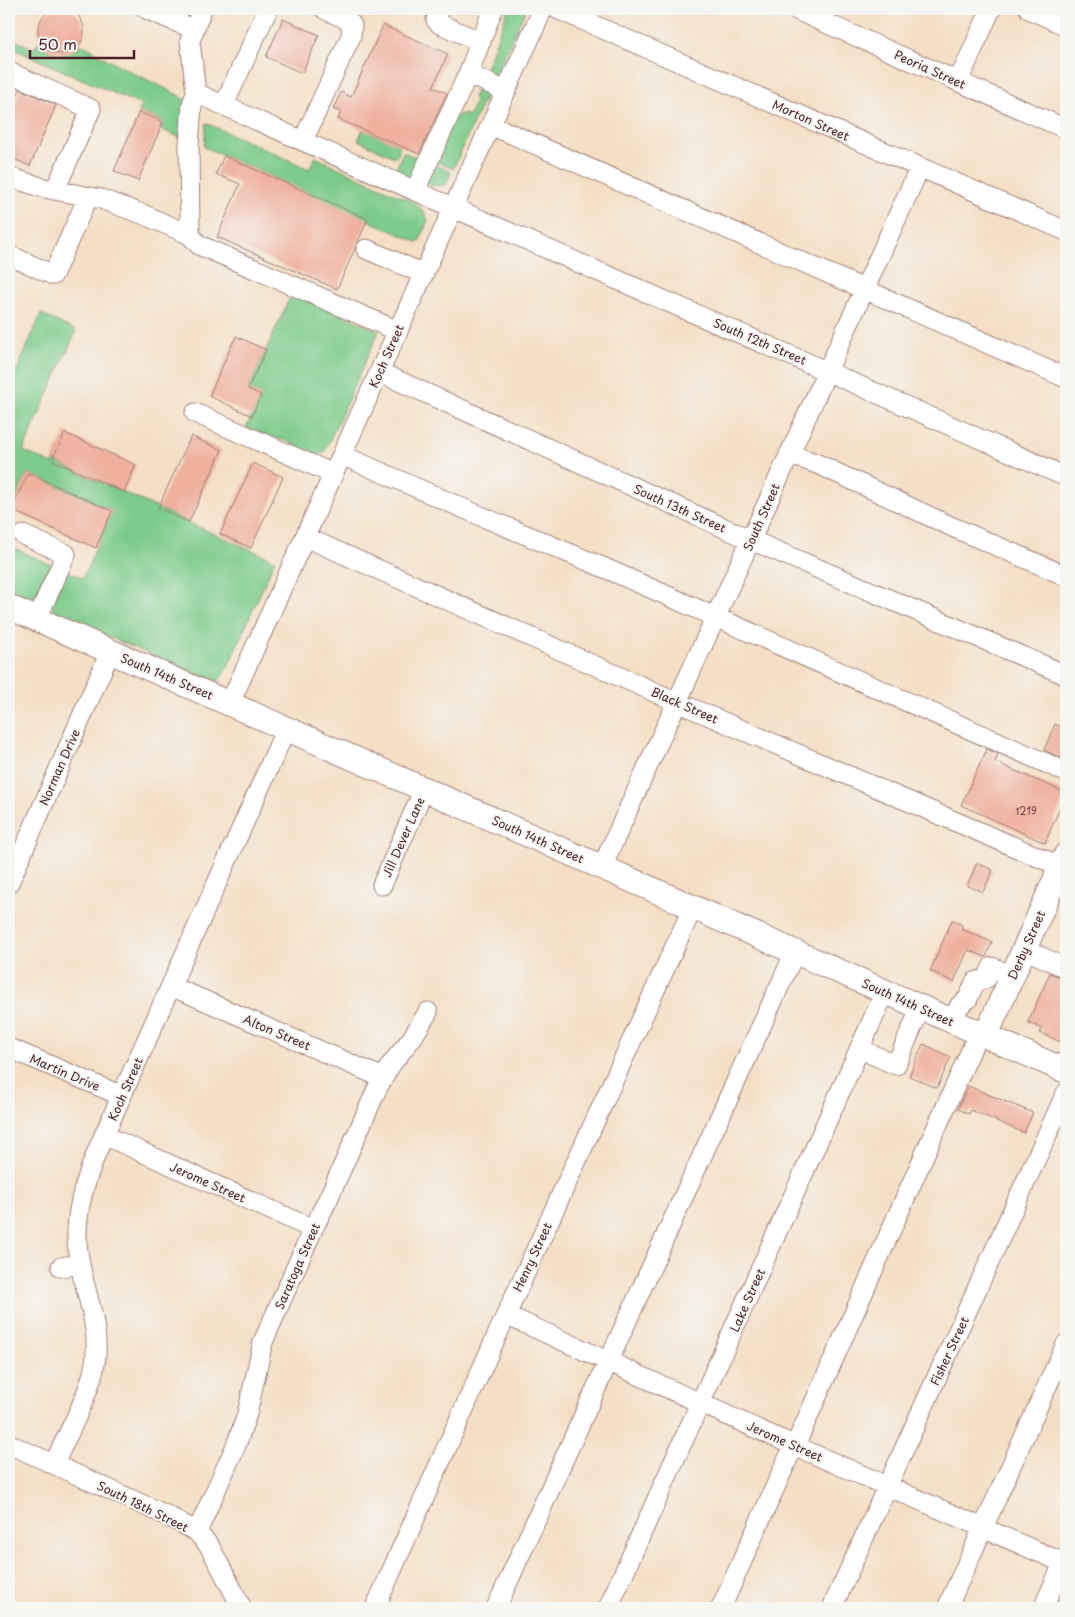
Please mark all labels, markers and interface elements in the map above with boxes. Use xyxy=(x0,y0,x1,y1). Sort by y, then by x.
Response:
scale bar xyxy=(30,28,134,60)
text: 50 m xyxy=(38,32,77,55)
street label: Peoria Street xyxy=(891,45,969,93)
street label: Morton Street xyxy=(770,95,852,145)
street label: South 12th Street xyxy=(711,313,810,369)
street label: Koch Street xyxy=(364,321,408,391)
street label: South 13th Street xyxy=(631,480,729,537)
street label: South Street xyxy=(738,480,784,554)
street label: South 14th Street xyxy=(118,648,216,704)
street label: Black Street xyxy=(649,682,721,728)
street label: Norman Drive xyxy=(34,726,84,808)
street label: Jill Dever Lane xyxy=(377,794,429,880)
house number: 1219 xyxy=(1015,803,1037,818)
street label: South 14th Street xyxy=(489,811,587,868)
street label: Derby Street xyxy=(1003,907,1049,983)
street label: South 14th Street xyxy=(859,974,957,1031)
street label: Alton Street xyxy=(240,1010,314,1054)
street label: Martin Drive xyxy=(27,1049,103,1095)
street label: Koch Street xyxy=(103,1054,147,1124)
street label: Jerome Street xyxy=(167,1157,249,1207)
street label: Henry Street xyxy=(508,1219,556,1294)
street label: Saratoga Street xyxy=(270,1220,324,1312)
street label: Lake Street xyxy=(725,1265,769,1335)
street label: Fisher Street xyxy=(925,1313,973,1388)
street label: Jerome Street xyxy=(744,1416,826,1466)
street label: South 18th Street xyxy=(94,1476,192,1536)

